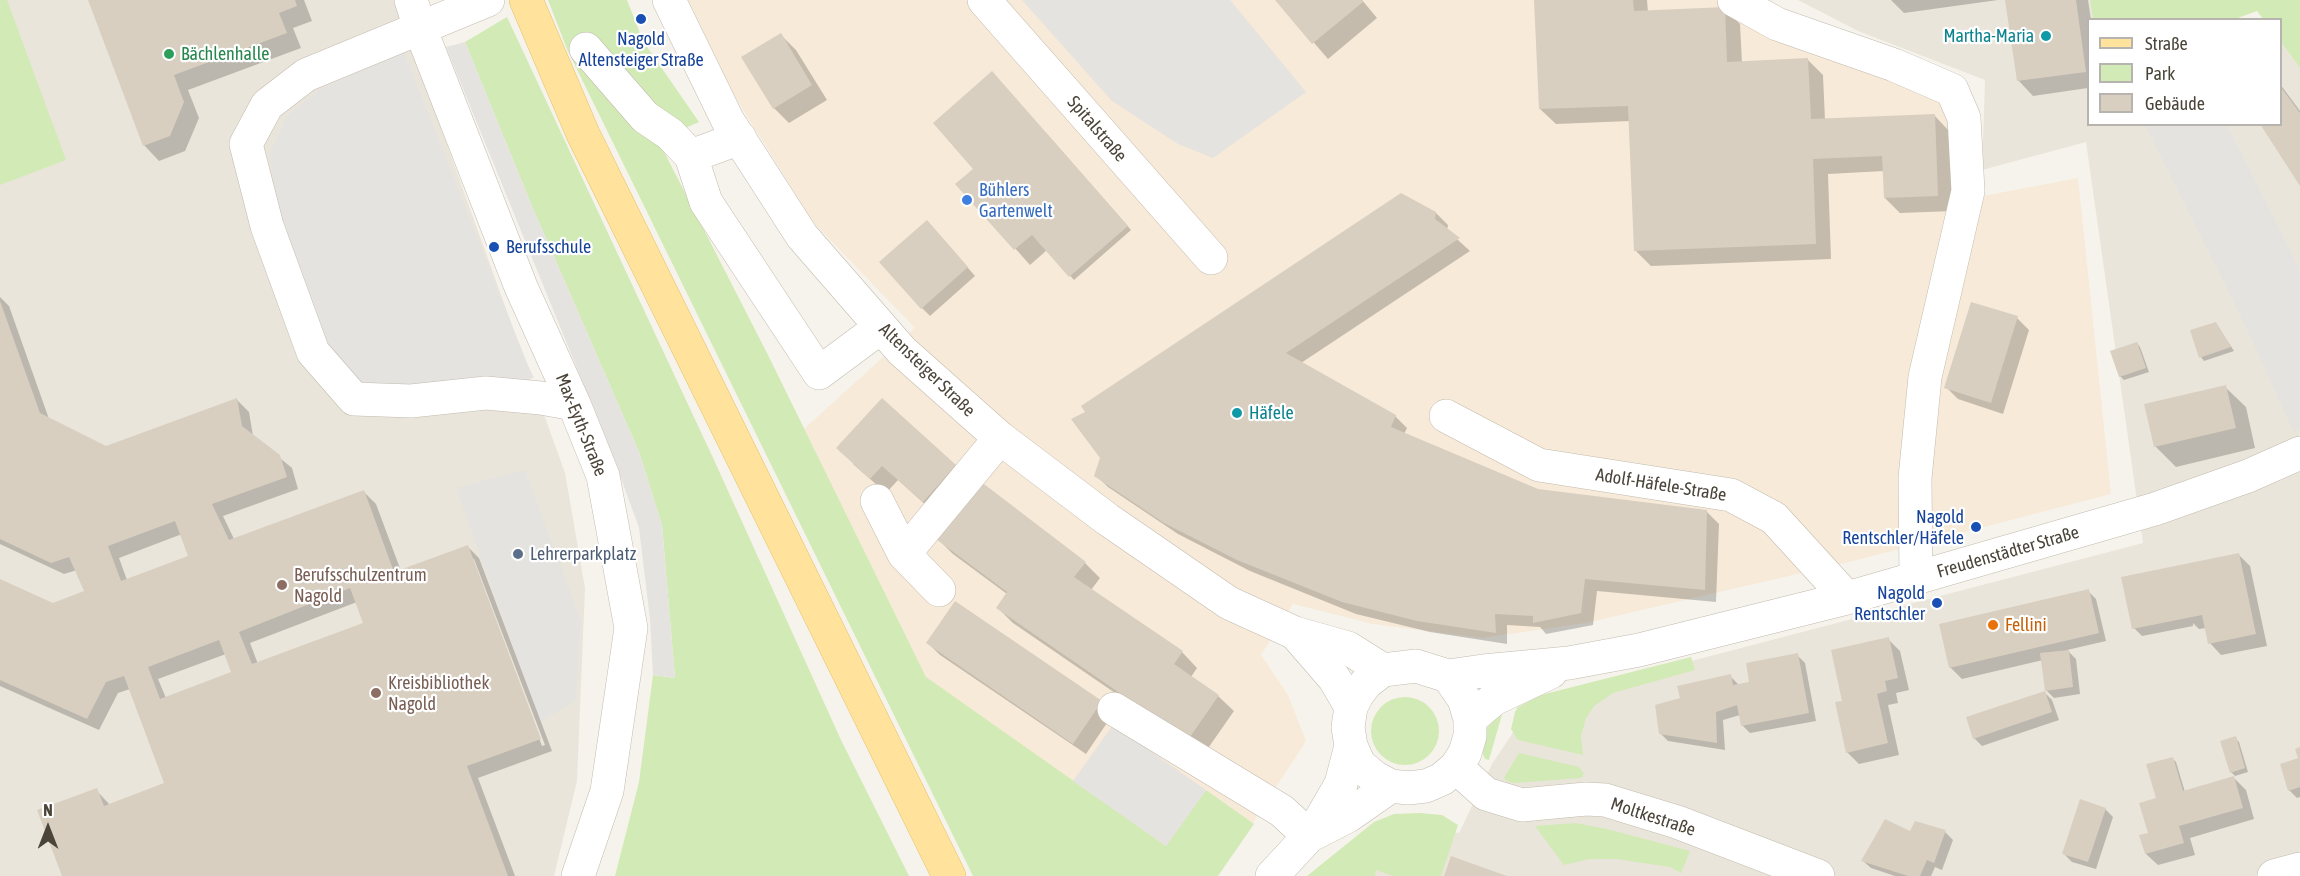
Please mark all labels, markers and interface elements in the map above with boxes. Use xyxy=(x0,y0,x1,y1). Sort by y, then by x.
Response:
marker: Nagold Altensteiger Straße xyxy=(634,12,648,26)
legend xyxy=(2087,18,2282,126)
place label: Martha-Maria xyxy=(1943,25,2034,47)
place label: Nagold Altensteiger Straße xyxy=(578,28,704,70)
marker: Martha-Maria xyxy=(2039,29,2053,43)
text: Straße xyxy=(2145,33,2188,54)
place label: Bächlenhalle xyxy=(181,43,269,65)
marker: Bächlenhalle xyxy=(162,47,176,61)
text: Park xyxy=(2145,63,2175,84)
street label: Spitalstraße xyxy=(1063,92,1131,166)
text: Gebäude xyxy=(2145,93,2205,114)
place label: Bühlers Gartenwelt xyxy=(979,179,1053,222)
marker: Bühlers Gartenwelt xyxy=(960,193,974,207)
place label: Berufsschule xyxy=(506,236,591,258)
marker: Berufsschule xyxy=(487,240,501,254)
street label: Altensteiger Straße xyxy=(874,319,980,421)
street label: Max-Eyth-Straße xyxy=(551,371,611,479)
place label: Häfele xyxy=(1249,402,1294,424)
marker: Häfele xyxy=(1230,406,1244,420)
street label: Adolf-Häfele-Straße xyxy=(1594,464,1728,506)
place label: Nagold Rentschler/Häfele xyxy=(1842,506,1964,548)
marker: Nagold Rentschler/Häfele xyxy=(1969,520,1983,534)
street label: Freudenstädter Straße xyxy=(1935,521,2081,583)
place label: Lehrerparkplatz xyxy=(530,543,636,565)
marker: Lehrerparkplatz xyxy=(511,547,525,561)
place label: Berufsschulzentrum Nagold xyxy=(294,564,427,606)
marker: Berufsschulzentrum Nagold xyxy=(275,578,289,592)
place label: Nagold Rentschler xyxy=(1854,582,1925,624)
marker: Nagold Rentschler xyxy=(1930,596,1944,610)
place label: Fellini xyxy=(2005,614,2047,636)
marker: Fellini xyxy=(1986,618,2000,632)
place label: Kreisbibliothek Nagold xyxy=(388,672,489,714)
marker: Kreisbibliothek Nagold xyxy=(369,686,383,700)
street label: Moltkestraße xyxy=(1608,793,1698,841)
north arrow xyxy=(18,798,78,858)
text: N xyxy=(43,801,53,819)

